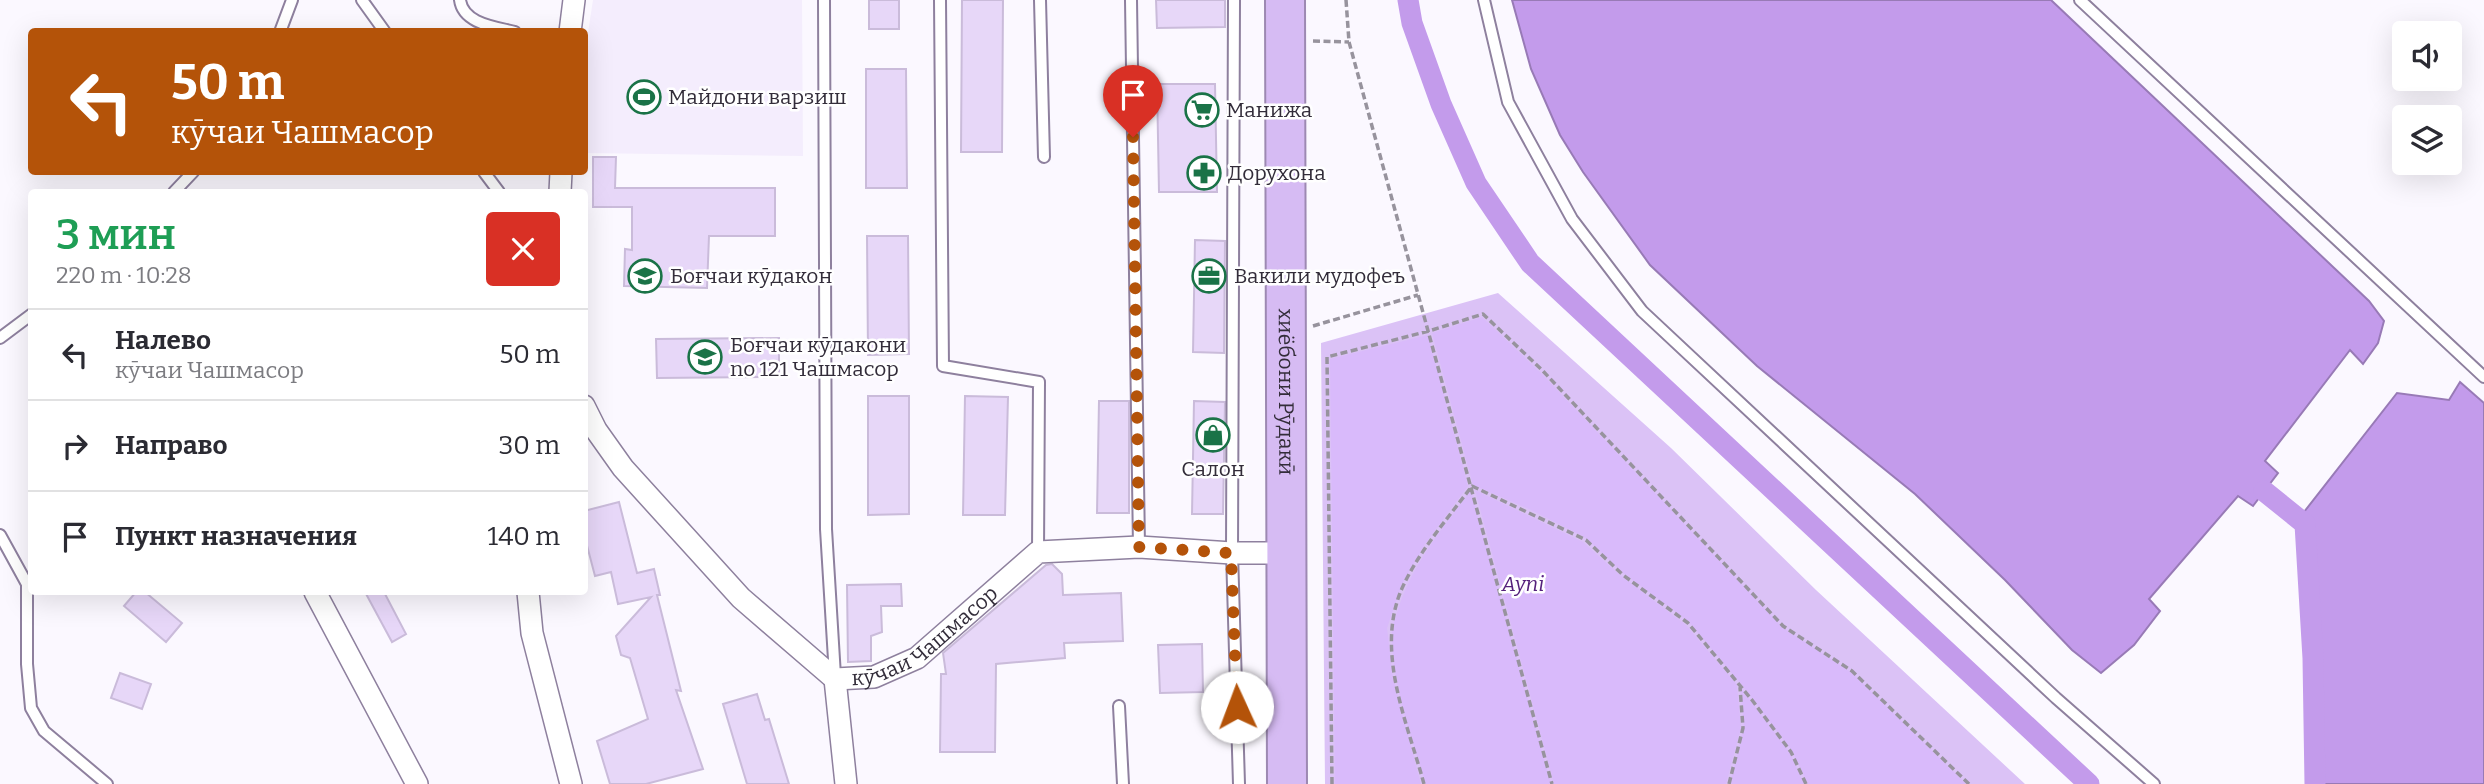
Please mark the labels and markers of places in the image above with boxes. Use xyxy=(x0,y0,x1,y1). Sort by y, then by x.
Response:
pin xyxy=(1103,65,1163,137)
sports icon: Майдони варзиш xyxy=(625,78,663,116)
place label: Майдони варзиш xyxy=(668,84,847,110)
supermarket icon: Манижа xyxy=(1183,91,1221,129)
place label: Манижа xyxy=(1226,97,1313,123)
pharmacy icon: Дорухона xyxy=(1185,154,1223,192)
place label: Дорухона xyxy=(1228,160,1326,186)
school or university icon: Боғчаи кӯдакон xyxy=(626,257,664,295)
office icon: Вакили мудофеъ xyxy=(1190,257,1228,295)
place label: Боғчаи кӯдакон xyxy=(670,263,832,289)
place label: Вакили мудофеъ xyxy=(1234,263,1405,289)
place label: Боғчаи кӯдакони no 121 Чашмасор xyxy=(730,332,906,382)
school or university icon: Боғчаи кӯдакони no 121 Чашмасор xyxy=(686,338,724,376)
shop icon: Салон xyxy=(1194,416,1232,454)
place label: Салон xyxy=(1181,456,1245,482)

